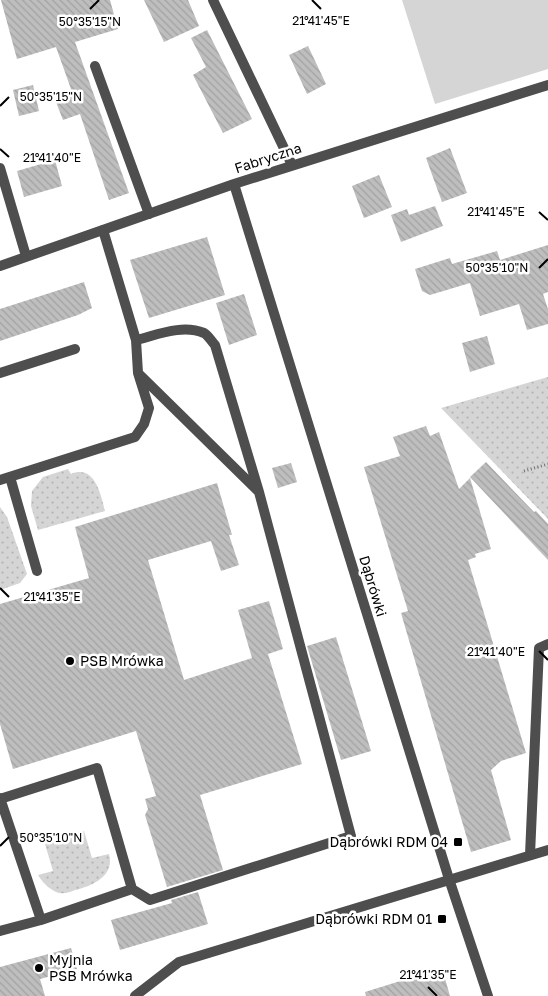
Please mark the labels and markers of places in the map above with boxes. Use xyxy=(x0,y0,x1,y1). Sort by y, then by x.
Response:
place label: PSB Mrówka xyxy=(80,652,164,669)
marker: PSB Mrówka xyxy=(64,655,76,667)
place label: Dąbrówki RDM 04 xyxy=(330,833,448,850)
marker: Dąbrówki RDM 04 xyxy=(452,836,464,848)
place label: Dąbrówki RDM 01 xyxy=(315,910,432,927)
marker: Dąbrówki RDM 01 xyxy=(436,913,448,925)
place label: Myjnia PSB Mrówka xyxy=(49,951,133,984)
marker: Myjnia PSB Mrówka xyxy=(33,962,45,974)

